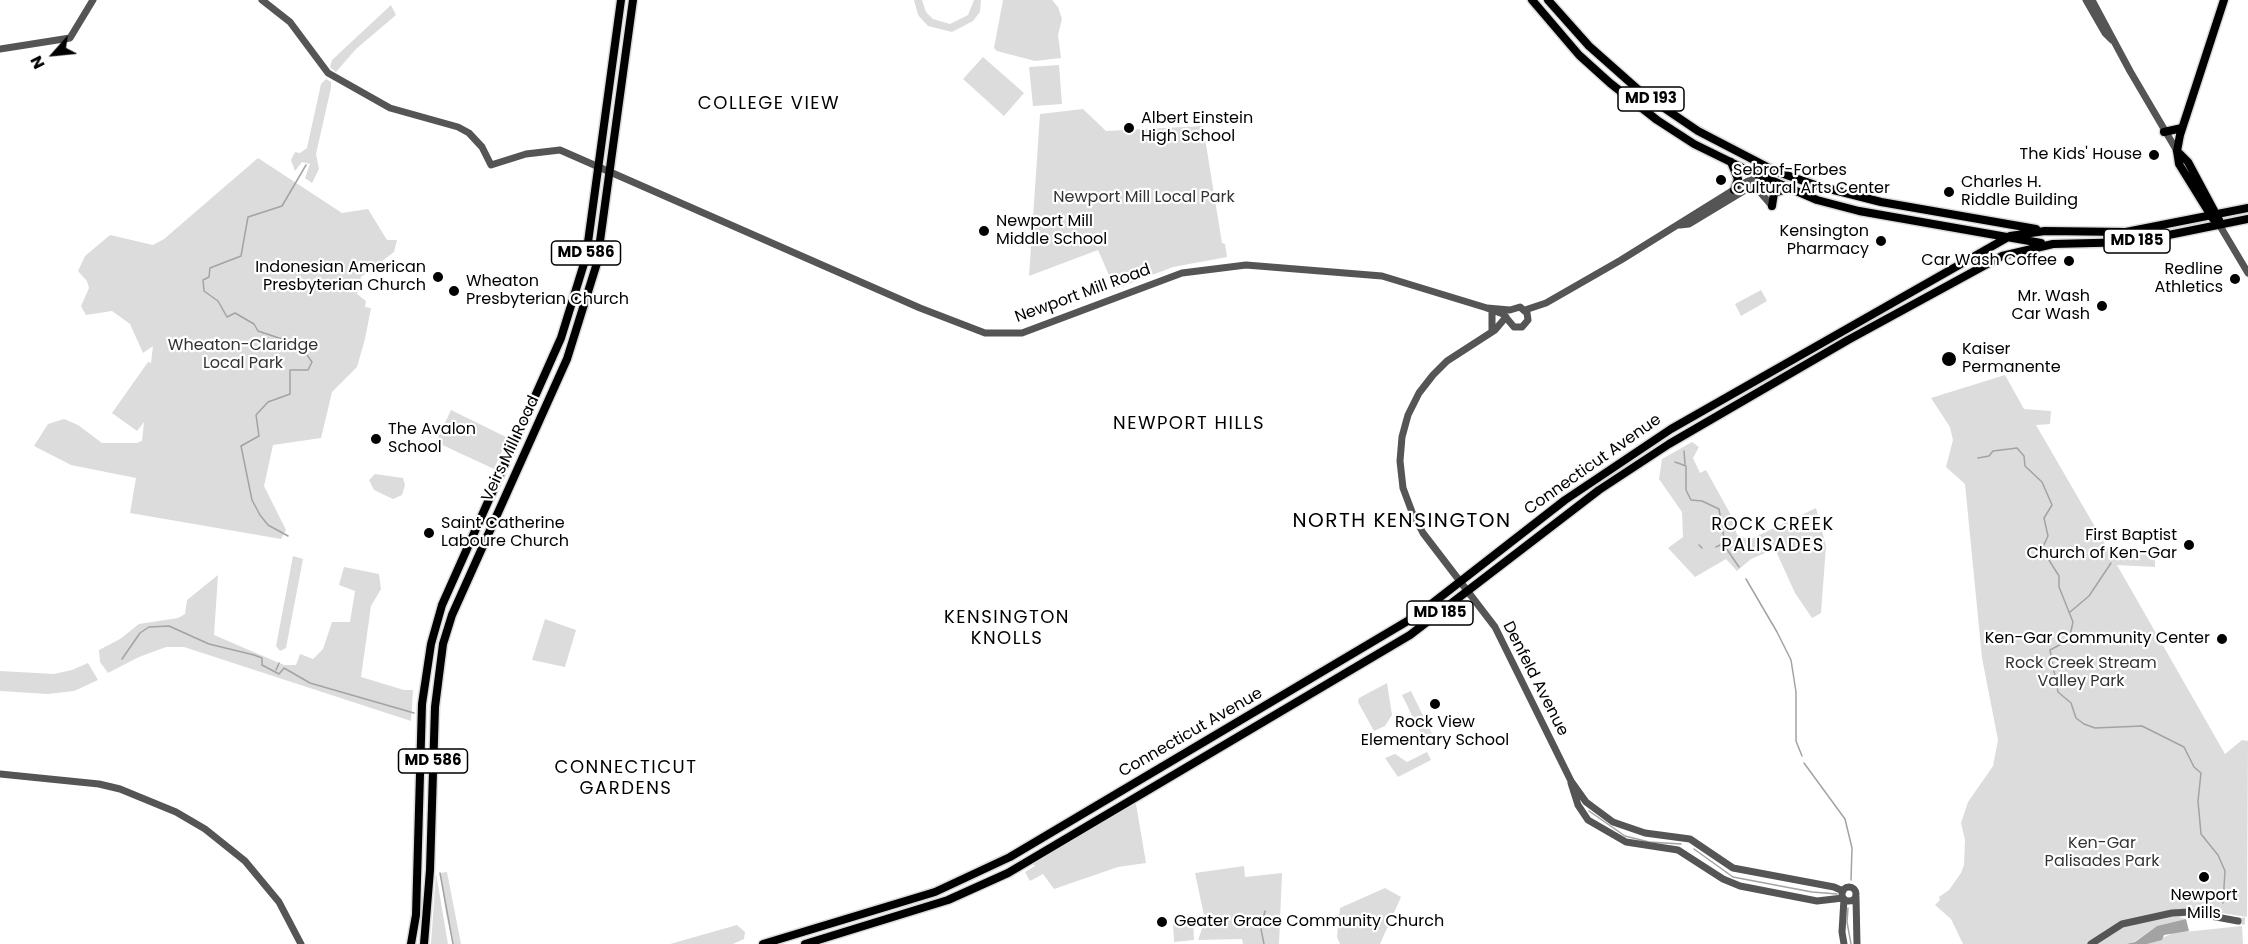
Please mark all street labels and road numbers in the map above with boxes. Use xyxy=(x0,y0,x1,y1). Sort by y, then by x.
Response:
road number: MD 193 xyxy=(1618,87,1684,111)
road number: MD 185 xyxy=(2104,229,2170,253)
road number: MD 586 xyxy=(552,241,620,265)
street label: Newport Mill Road xyxy=(1013,261,1153,327)
street label: Veirs Mill Road xyxy=(478,393,544,505)
street label: Connecticut Avenue xyxy=(1521,411,1665,519)
road number: MD 185 xyxy=(1407,601,1473,625)
street label: Denfeld Avenue xyxy=(1498,619,1572,739)
street label: Connecticut Avenue xyxy=(1116,684,1266,782)
road number: MD 586 xyxy=(398,749,468,773)

